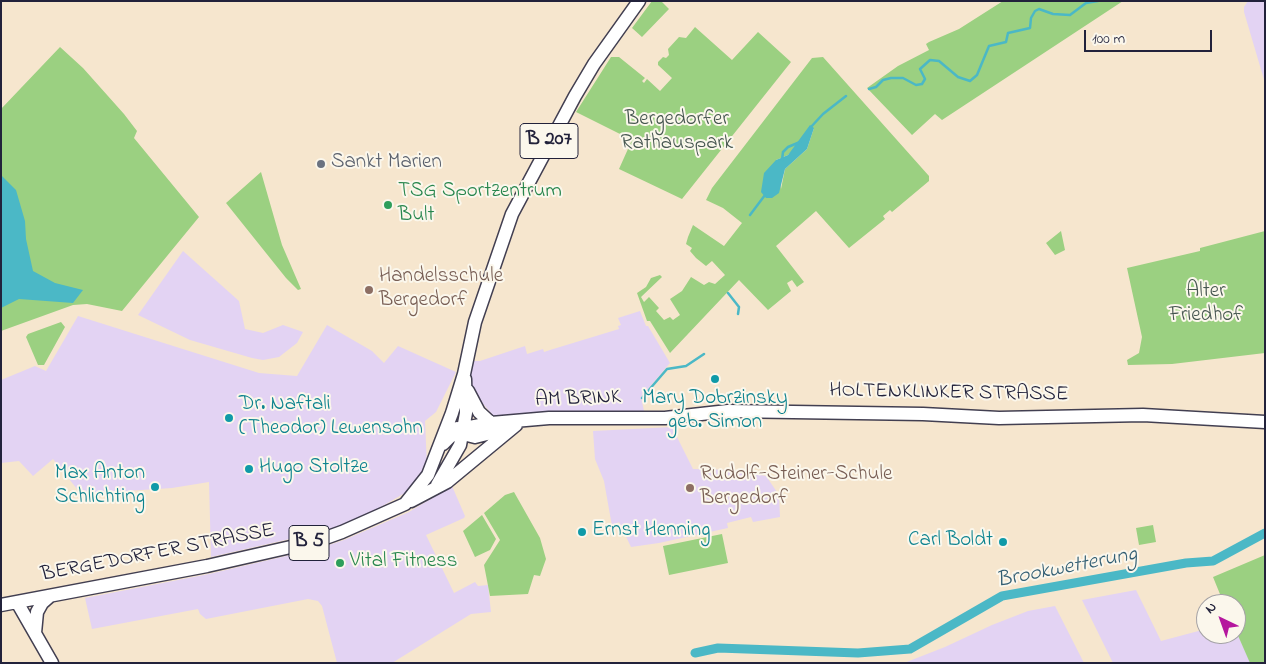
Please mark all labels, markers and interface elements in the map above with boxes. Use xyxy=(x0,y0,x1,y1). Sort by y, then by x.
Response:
scale bar xyxy=(1086,20,1214,52)
text: 100 m xyxy=(1092,28,1125,50)
park label: Bergedorfer Rathauspark xyxy=(621,108,733,158)
road number: B 207 xyxy=(520,124,578,158)
place label: Sankt Marien xyxy=(331,151,442,177)
marker: Sankt Marien xyxy=(315,158,327,170)
place label: TSG Sportzentrum Bult xyxy=(398,180,562,230)
marker: TSG Sportzentrum Bult xyxy=(382,199,394,211)
place label: Handelsschule Bergedorf xyxy=(379,265,503,315)
park label: Alter Friedhof xyxy=(1169,280,1243,330)
marker: Handelsschule Bergedorf xyxy=(363,284,375,296)
marker: Mary Dobrzinsky geb. Simon xyxy=(709,373,721,385)
street label: HOLTENKLINKER STRASSE xyxy=(829,379,1069,409)
street label: AM BRINK xyxy=(535,386,621,414)
place label: Mary Dobrzinsky geb. Simon xyxy=(642,387,788,437)
place label: Dr. Naftali (Theodor) Lewensohn xyxy=(239,393,423,443)
marker: Dr. Naftali (Theodor) Lewensohn xyxy=(223,412,235,424)
place label: Hugo Stoltze xyxy=(259,456,368,482)
place label: Max Anton Schlichting xyxy=(55,462,145,512)
marker: Hugo Stoltze xyxy=(243,463,255,475)
place label: Rudolf-Steiner-Schule Bergedorf xyxy=(700,463,892,513)
marker: Max Anton Schlichting xyxy=(149,481,161,493)
marker: Rudolf-Steiner-Schule Bergedorf xyxy=(684,482,696,494)
street label: BERGEDORFER STRASSE xyxy=(39,519,277,589)
place label: Ernst Henning xyxy=(592,519,710,545)
road number: B 5 xyxy=(289,526,329,560)
marker: Ernst Henning xyxy=(576,526,588,538)
place label: Carl Boldt xyxy=(908,529,993,555)
marker: Carl Boldt xyxy=(997,536,1009,548)
water label: Brookwetterung xyxy=(995,542,1139,596)
place label: Vital Fitness xyxy=(350,550,457,576)
marker: Vital Fitness xyxy=(334,557,346,569)
north arrow xyxy=(1196,594,1246,644)
text: N xyxy=(1201,597,1222,619)

